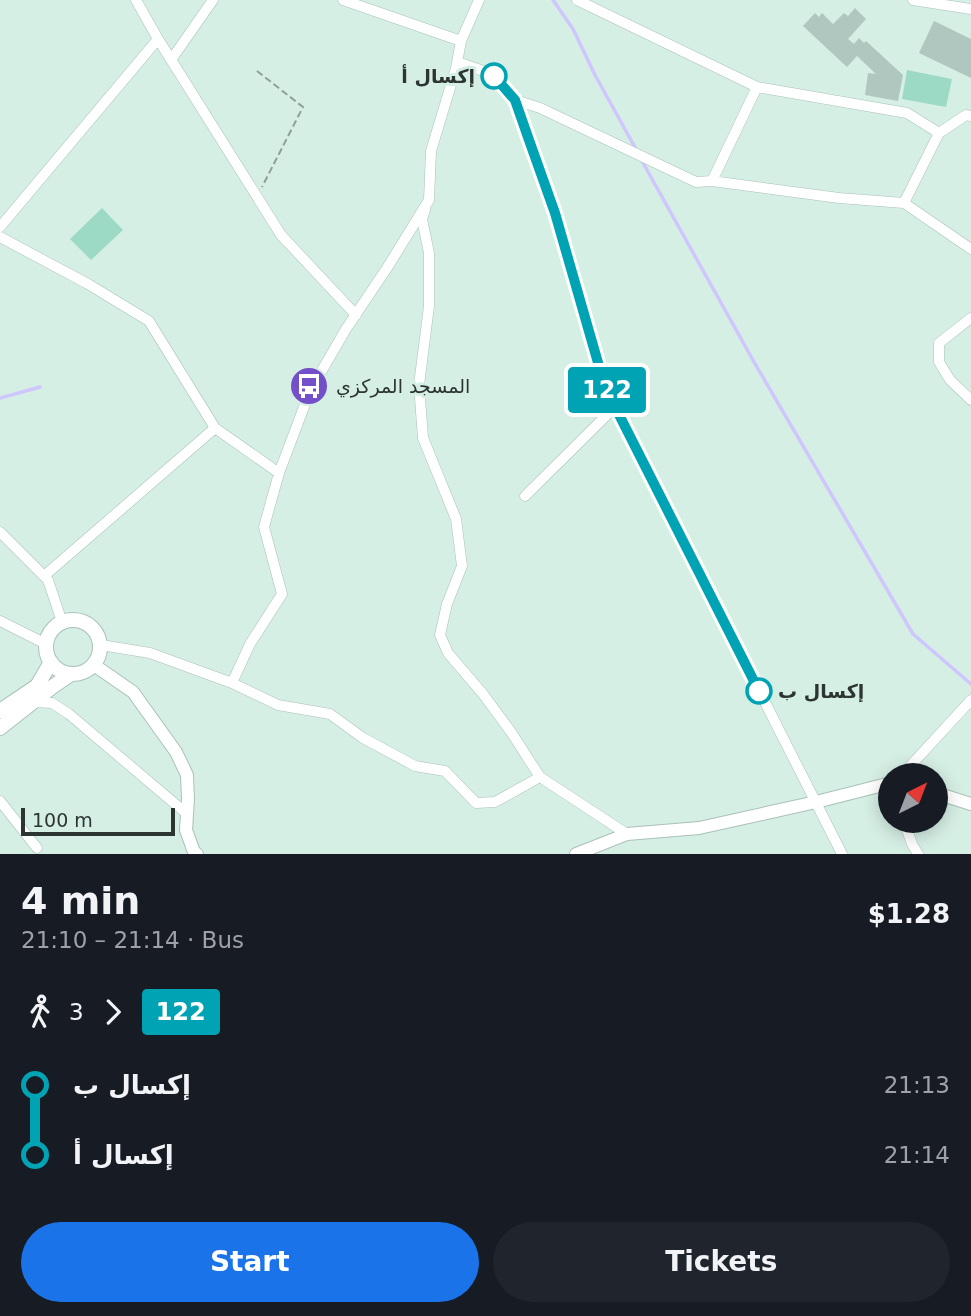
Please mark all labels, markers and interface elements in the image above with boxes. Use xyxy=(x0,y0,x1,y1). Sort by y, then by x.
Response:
marker: إكسال أ xyxy=(481,63,507,89)
place label: إكسال أ xyxy=(401,64,475,88)
bus stop icon: المسجد المركزي xyxy=(288,365,330,407)
line badge: 122 xyxy=(567,367,647,413)
place label: المسجد المركزي xyxy=(336,375,470,398)
text: 122 xyxy=(582,376,632,404)
marker: إكسال ب xyxy=(746,678,772,704)
place label: إكسال ب xyxy=(778,680,864,703)
north arrow xyxy=(878,763,948,833)
map controls xyxy=(878,763,948,833)
scale bar xyxy=(21,805,175,837)
text: 100 m xyxy=(32,809,93,831)
text: 4 min xyxy=(21,879,140,923)
text: $1.28 xyxy=(868,899,950,929)
text: 21:10 – 21:14 · Bus xyxy=(21,927,244,953)
icon: walk xyxy=(21,993,59,1031)
icon: forward xyxy=(94,993,132,1031)
text: 122 xyxy=(156,998,206,1026)
text: 3 xyxy=(69,999,84,1025)
text: إكسال ب xyxy=(73,1070,191,1100)
text: 21:13 xyxy=(884,1072,950,1098)
text: إكسال أ xyxy=(73,1140,174,1170)
text: 21:14 xyxy=(884,1142,950,1168)
button: Start xyxy=(21,1222,479,1302)
button: Tickets xyxy=(493,1222,950,1302)

